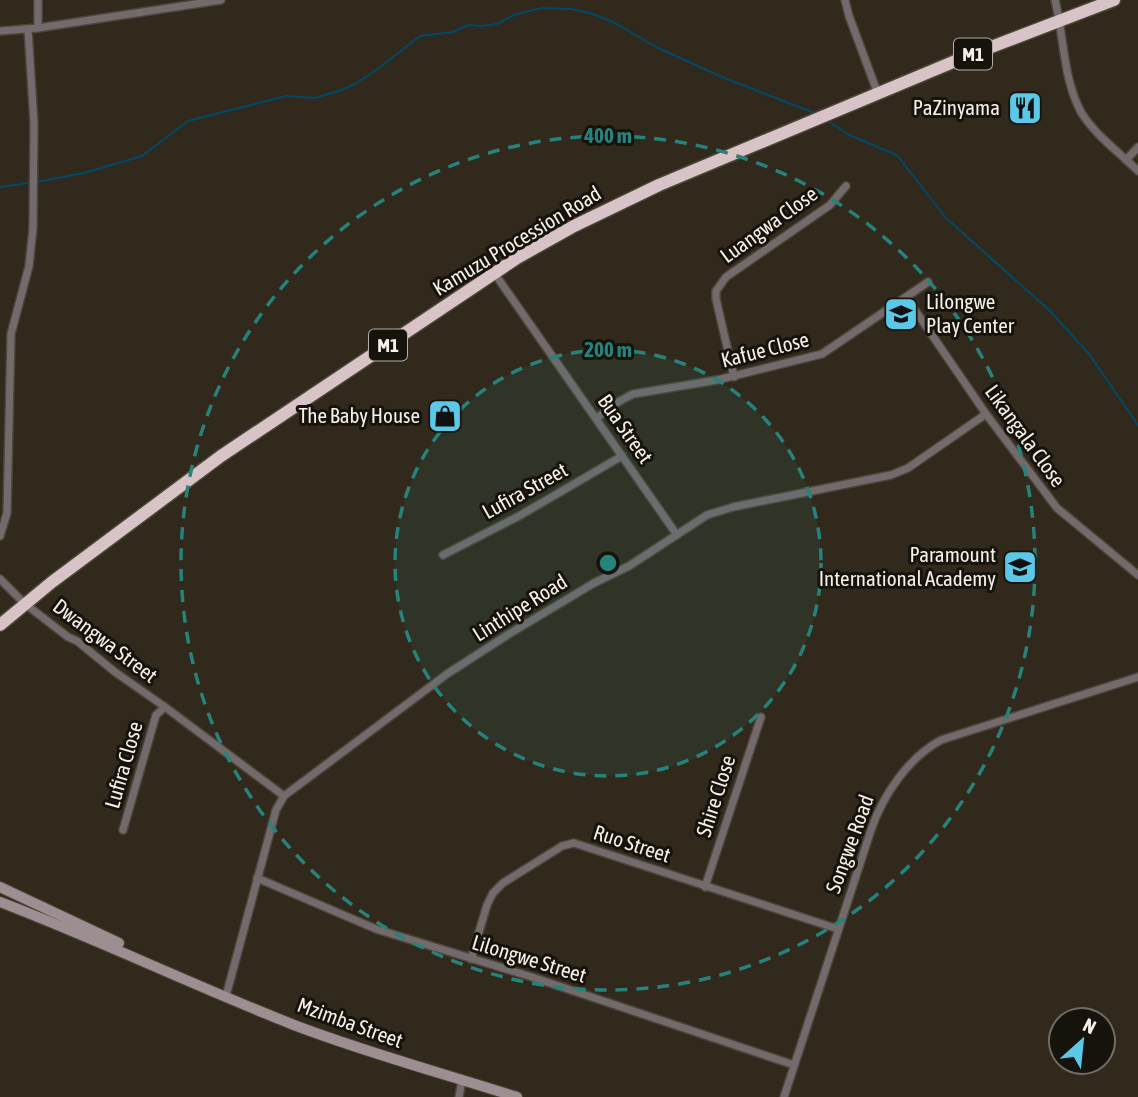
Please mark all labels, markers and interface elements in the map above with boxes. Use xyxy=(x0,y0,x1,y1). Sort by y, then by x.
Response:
road number: M1 xyxy=(954,38,992,70)
restaurant icon: PaZinyama xyxy=(1006,89,1044,127)
place label: PaZinyama xyxy=(913,95,1000,119)
text: 400 m xyxy=(583,123,632,147)
street label: Kamuzu Procession Road xyxy=(428,180,605,300)
street label: Luangwa Close xyxy=(715,181,822,267)
place label: Lilongwe Play Center xyxy=(926,289,1015,337)
school or university icon: Lilongwe Play Center xyxy=(882,295,920,333)
street label: Kafue Close xyxy=(718,327,811,372)
road number: M1 xyxy=(369,330,407,360)
text: 200 m xyxy=(584,337,632,361)
street label: Likangala Close xyxy=(981,380,1071,491)
street label: Bua Street xyxy=(593,389,658,468)
shop icon: The Baby House xyxy=(426,397,464,435)
place label: The Baby House xyxy=(298,403,420,427)
street label: Lufira Street xyxy=(478,457,571,523)
place label: Paramount International Academy xyxy=(819,542,996,590)
school or university icon: Paramount International Academy xyxy=(1001,548,1039,586)
centre of rings xyxy=(596,551,620,575)
street label: Linthipe Road xyxy=(468,569,571,646)
street label: Dwangwa Street xyxy=(49,593,162,687)
street label: Lufira Close xyxy=(99,719,147,811)
street label: Shire Close xyxy=(691,752,739,839)
street label: Songwe Road xyxy=(820,791,878,896)
street label: Ruo Street xyxy=(591,819,674,867)
street label: Lilongwe Street xyxy=(469,929,589,987)
street label: Mzimba Street xyxy=(294,992,406,1052)
north arrow xyxy=(1047,1006,1117,1076)
text: N xyxy=(1080,1014,1100,1038)

